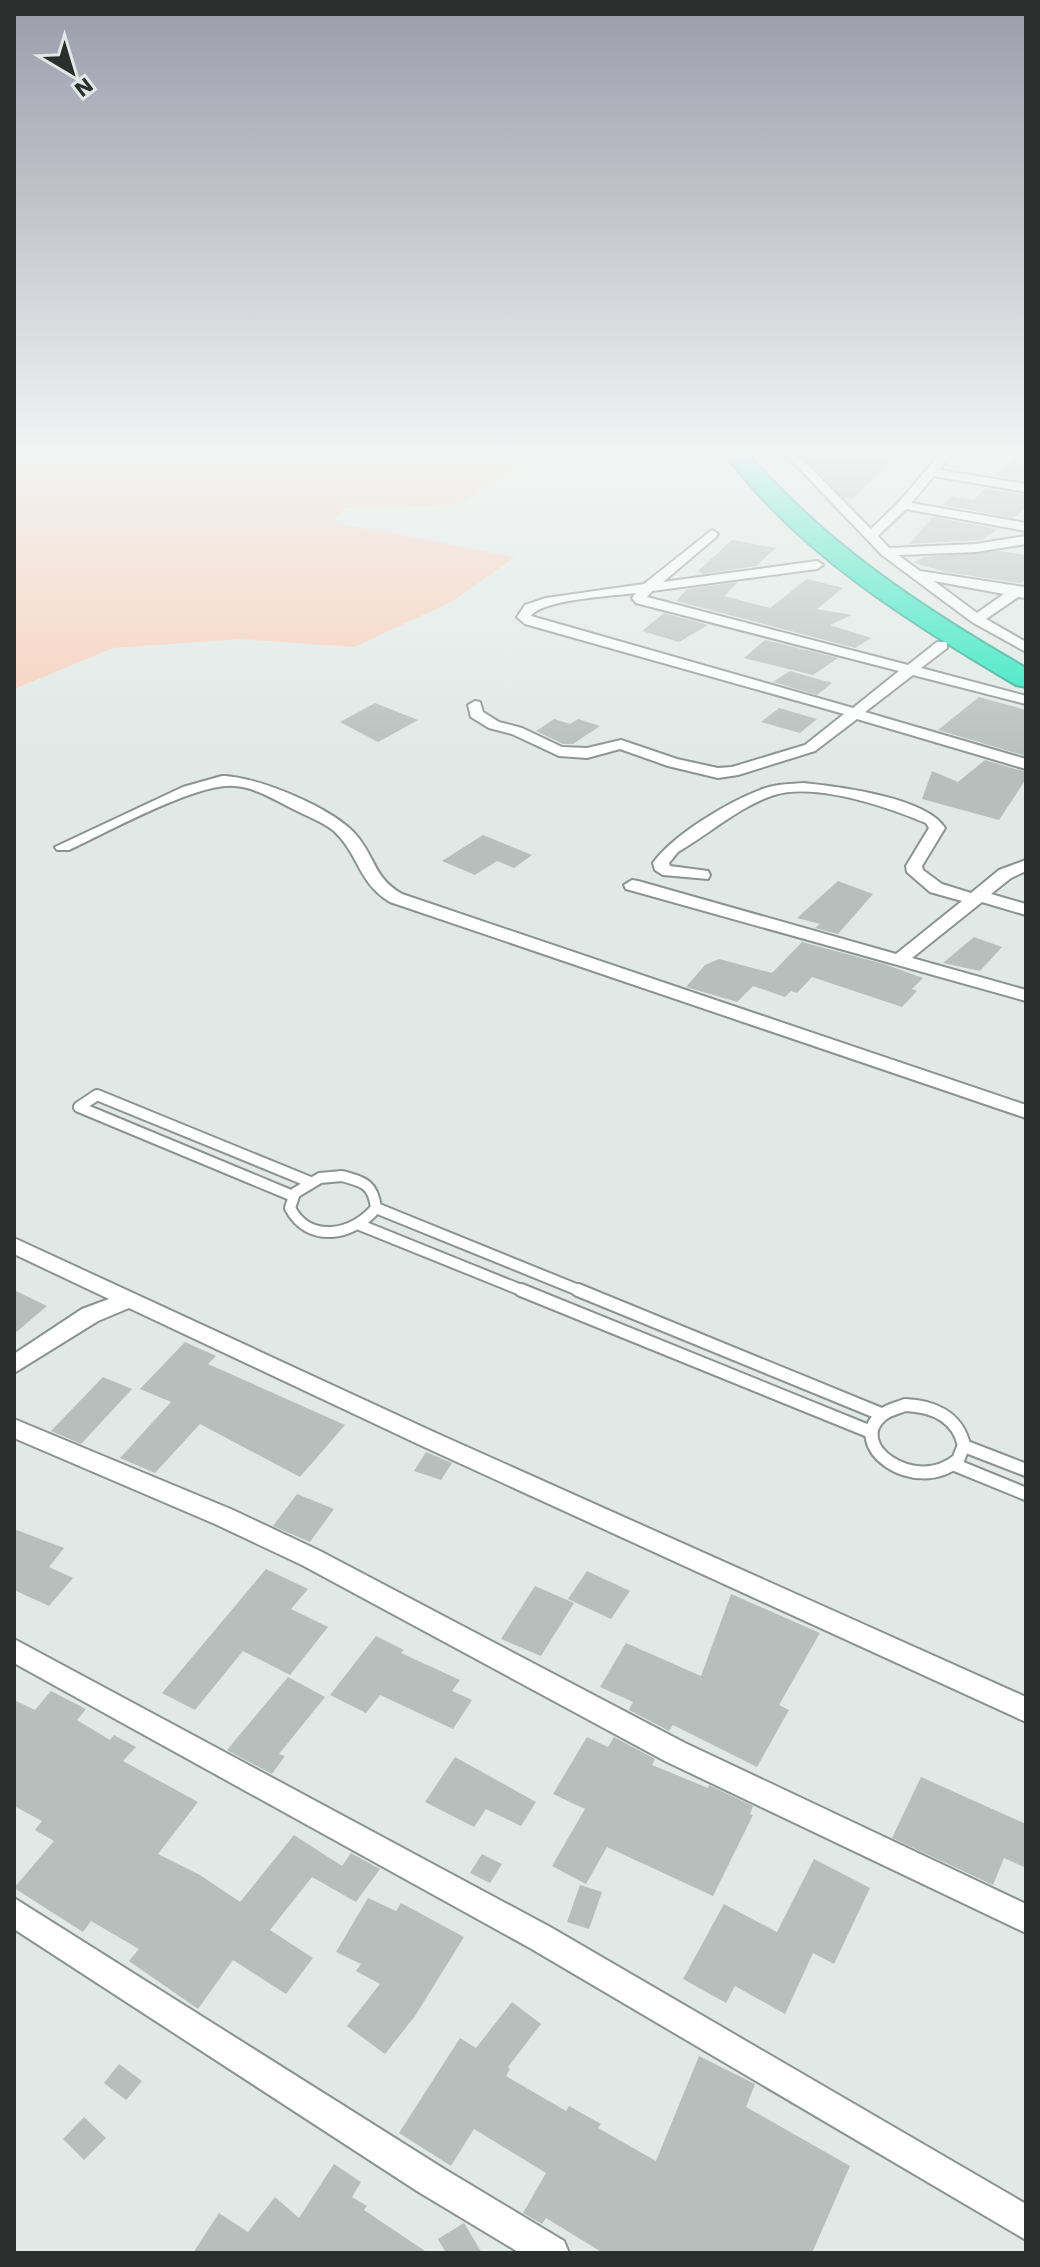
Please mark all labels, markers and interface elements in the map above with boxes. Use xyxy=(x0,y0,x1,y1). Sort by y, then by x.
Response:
north arrow xyxy=(32,32,112,112)
text: N xyxy=(70,72,98,102)

